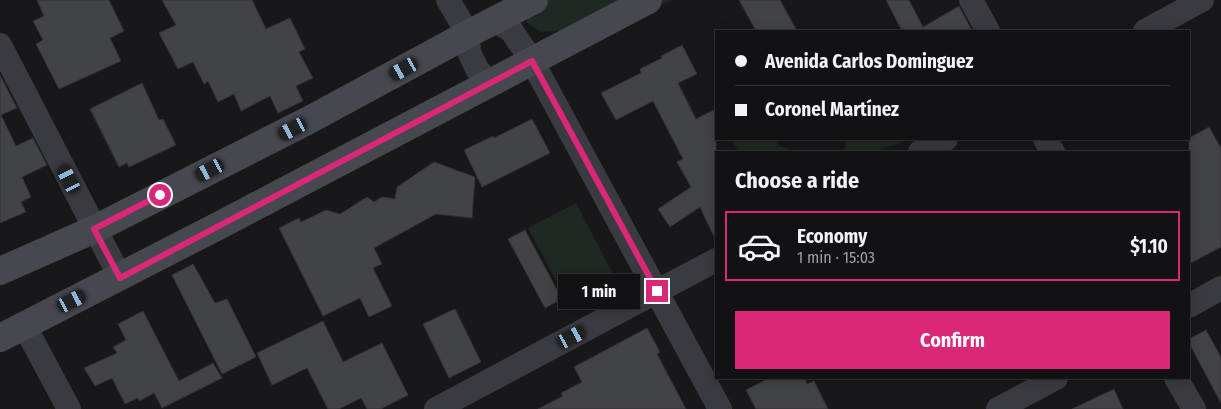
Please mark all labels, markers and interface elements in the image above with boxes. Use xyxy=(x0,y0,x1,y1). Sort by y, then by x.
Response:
text: Avenida Carlos Dominguez xyxy=(765,50,973,73)
car xyxy=(387,55,420,83)
text: Coronel Martínez xyxy=(765,98,899,121)
car xyxy=(276,116,309,142)
car xyxy=(193,157,226,183)
car xyxy=(55,162,82,196)
text: Choose a ride xyxy=(735,167,859,194)
route start xyxy=(149,184,171,206)
icon: car xyxy=(737,224,782,269)
text: Economy xyxy=(797,225,867,248)
text: $1.10 xyxy=(1130,235,1168,258)
text: 1 min · 15:03 xyxy=(797,248,875,267)
callout: 1 min xyxy=(557,274,640,308)
route end xyxy=(646,280,668,302)
text: 1 min xyxy=(582,282,616,301)
car xyxy=(55,288,88,314)
button: Confirm xyxy=(735,311,1170,369)
car xyxy=(555,323,588,351)

